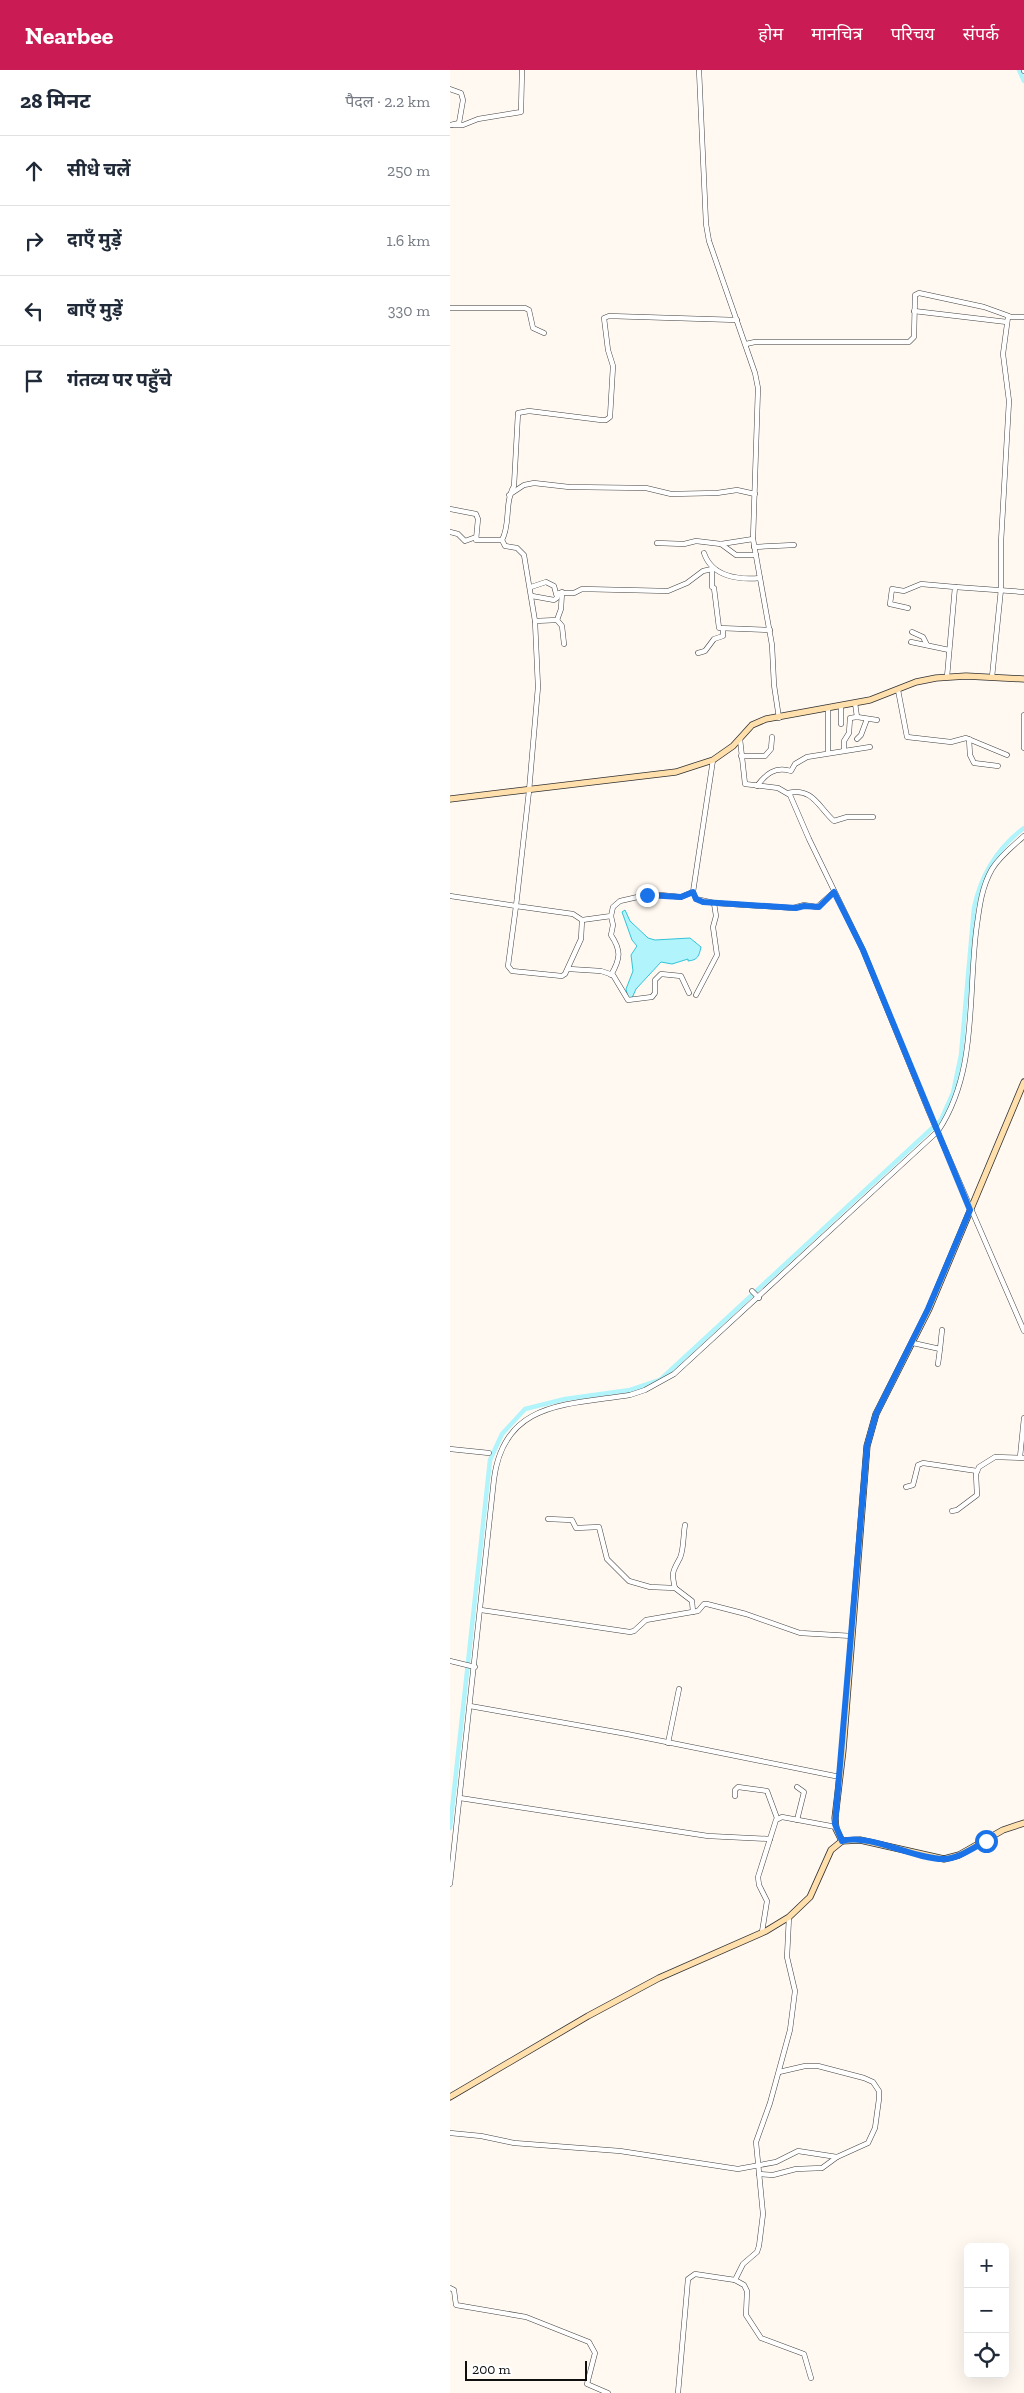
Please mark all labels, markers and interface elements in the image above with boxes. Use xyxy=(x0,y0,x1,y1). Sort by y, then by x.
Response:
text: Nearbee xyxy=(25,21,113,50)
text: होम xyxy=(758,23,783,45)
text: मानचित्र xyxy=(811,23,863,45)
text: परिचय xyxy=(891,23,935,45)
text: संपर्क xyxy=(963,23,999,45)
text: 28 मिनट xyxy=(20,88,91,113)
text: पैदल · 2.2 km xyxy=(345,92,430,111)
icon: ahead xyxy=(20,157,48,185)
text: सीधे चलें xyxy=(67,158,130,181)
text: 250 m xyxy=(387,161,430,180)
icon: right xyxy=(20,227,48,255)
text: दाएँ मुड़ें xyxy=(67,228,122,251)
text: 1.6 km xyxy=(387,231,430,250)
icon: left xyxy=(20,297,48,325)
text: बाएँ मुड़ें xyxy=(67,298,123,321)
text: 330 m xyxy=(388,301,430,320)
icon: arrive xyxy=(20,367,48,395)
text: गंतव्य पर पहुँचे xyxy=(67,368,172,391)
route end xyxy=(636,884,659,907)
route start xyxy=(975,1830,998,1853)
map controls xyxy=(964,2243,1009,2378)
button: + xyxy=(964,2243,1009,2288)
button: − xyxy=(964,2288,1009,2333)
button: locate xyxy=(964,2333,1009,2378)
scale bar xyxy=(465,2358,588,2381)
text: 200 m xyxy=(472,2361,511,2378)

